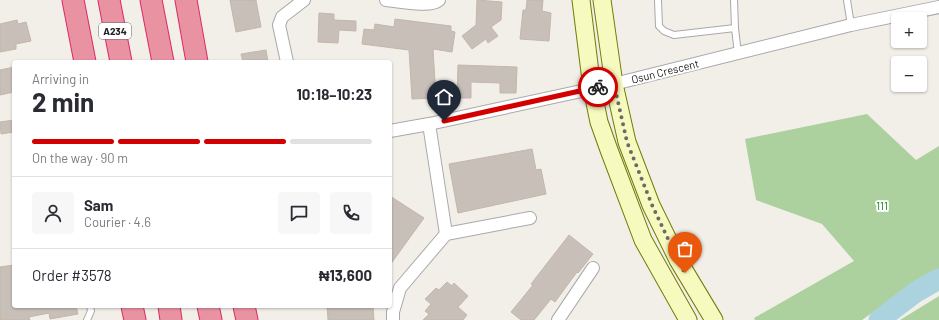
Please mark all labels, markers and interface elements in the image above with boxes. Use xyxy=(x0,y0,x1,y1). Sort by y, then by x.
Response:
map controls xyxy=(891,12,927,92)
button: + xyxy=(891,12,927,48)
road number: A234 xyxy=(99,23,131,39)
street label: Osun Crescent xyxy=(630,56,700,86)
button: − xyxy=(891,56,927,92)
courier xyxy=(578,67,618,107)
text: Arriving in xyxy=(32,71,89,87)
icon: bike xyxy=(587,76,609,98)
pin xyxy=(427,80,461,121)
text: 10:18–10:23 xyxy=(297,85,372,103)
text: 2 min xyxy=(32,86,94,117)
icon: home xyxy=(433,86,455,108)
text: On the way · 90 m xyxy=(32,150,128,166)
button: person xyxy=(32,192,74,234)
button: chat xyxy=(278,192,320,234)
button: phone xyxy=(330,192,372,234)
text: Sam xyxy=(84,196,113,214)
park label: 111 xyxy=(876,199,888,212)
text: Courier · 4.6 xyxy=(84,214,151,230)
pin xyxy=(668,232,702,273)
icon: bag xyxy=(674,238,696,260)
text: Order #3578 xyxy=(32,266,112,284)
text: ₦13,600 xyxy=(319,266,372,284)

